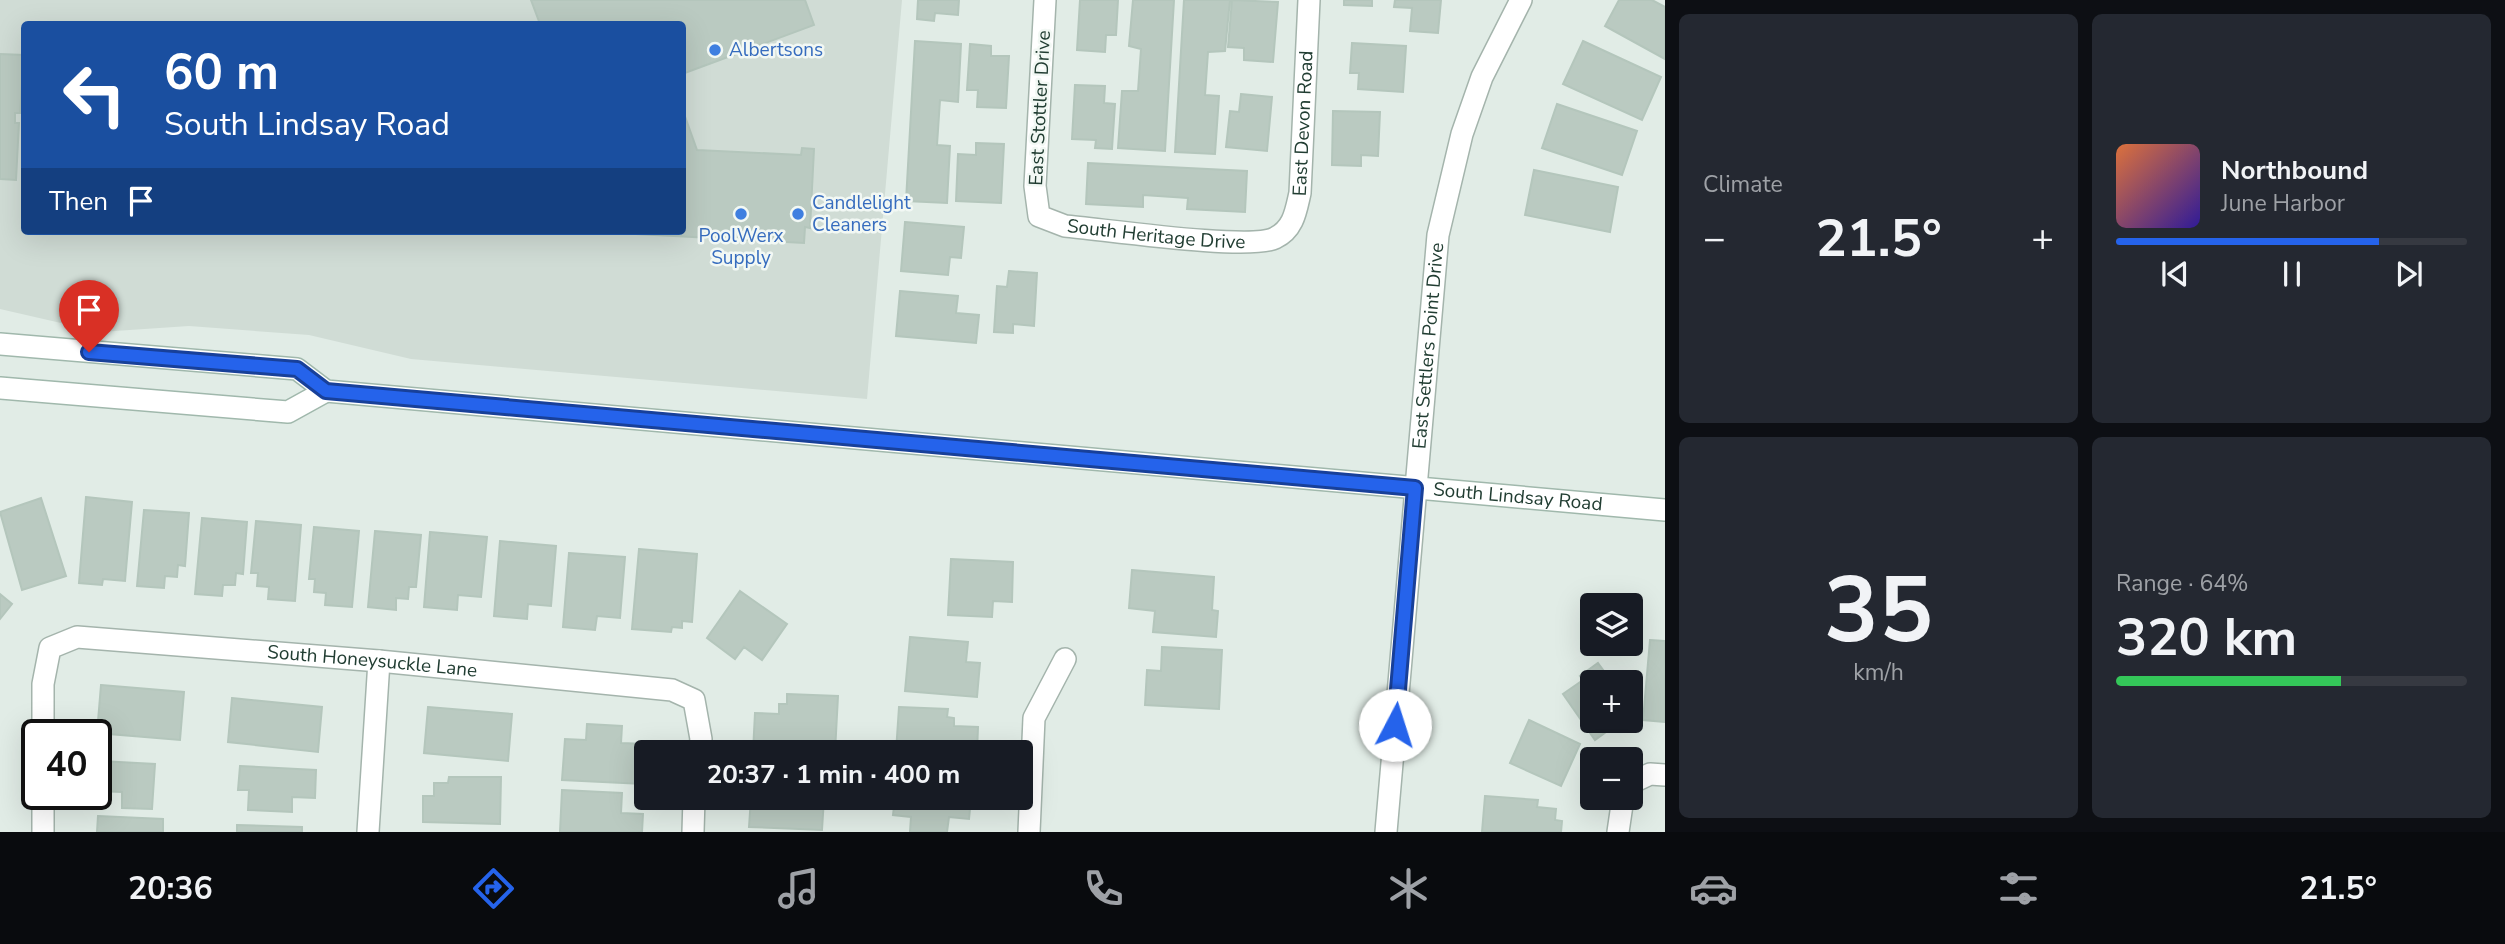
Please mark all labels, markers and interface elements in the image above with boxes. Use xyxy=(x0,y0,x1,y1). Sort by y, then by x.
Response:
street label: East Stottler Drive xyxy=(1023,30,1057,186)
place label: Albertsons xyxy=(729,37,823,63)
text: 60 m xyxy=(164,39,279,106)
marker: Albertsons xyxy=(707,42,723,58)
icon: left xyxy=(49,49,140,140)
street label: East Devon Road xyxy=(1287,50,1320,197)
text: South Lindsay Road xyxy=(164,103,450,146)
text: Northbound xyxy=(2221,153,2368,188)
text: Climate xyxy=(1703,169,1783,200)
icon: arrive xyxy=(122,182,160,220)
text: Then xyxy=(49,184,108,219)
text: June Harbor xyxy=(2221,188,2345,219)
place label: Candlelight Cleaners xyxy=(812,190,911,238)
text: 21.5° xyxy=(1815,203,1942,274)
marker: PoolWerx Supply xyxy=(733,206,749,222)
marker: Candlelight Cleaners xyxy=(790,206,806,222)
street label: South Heritage Drive xyxy=(1066,213,1246,255)
text: − xyxy=(1703,213,1726,264)
text: + xyxy=(2031,213,2054,264)
place label: PoolWerx Supply xyxy=(698,223,784,271)
street label: East Settlers Point Drive xyxy=(1406,242,1450,450)
icon: previous xyxy=(2156,255,2194,293)
icon: pause xyxy=(2273,255,2311,293)
icon: next xyxy=(2390,255,2428,293)
pin xyxy=(59,280,119,352)
icon: arrive xyxy=(70,291,108,329)
street label: South Lindsay Road xyxy=(1432,476,1604,517)
text: 35 xyxy=(1824,549,1933,673)
text: Range · 64% xyxy=(2116,568,2248,599)
map controls xyxy=(1580,593,1643,810)
button: layers xyxy=(1580,593,1643,656)
text: 320 km xyxy=(2116,602,2297,673)
street label: South Honeysuckle Lane xyxy=(266,639,478,684)
text: km/h xyxy=(1853,657,1904,688)
button: + xyxy=(1580,670,1643,733)
position arrow xyxy=(1358,688,1432,762)
speed limit sign: 40 xyxy=(21,719,112,810)
button: − xyxy=(1580,747,1643,810)
text: 20:37 · 1 min · 400 m xyxy=(707,757,960,792)
icon: directions xyxy=(469,864,518,913)
icon: music xyxy=(774,864,823,913)
icon: phone xyxy=(1079,864,1128,913)
icon: climate xyxy=(1384,864,1433,913)
icon: car xyxy=(1689,864,1738,913)
icon: filters xyxy=(1994,864,2043,913)
text: 20:36 xyxy=(128,867,213,910)
text: 21.5° xyxy=(2299,867,2377,910)

